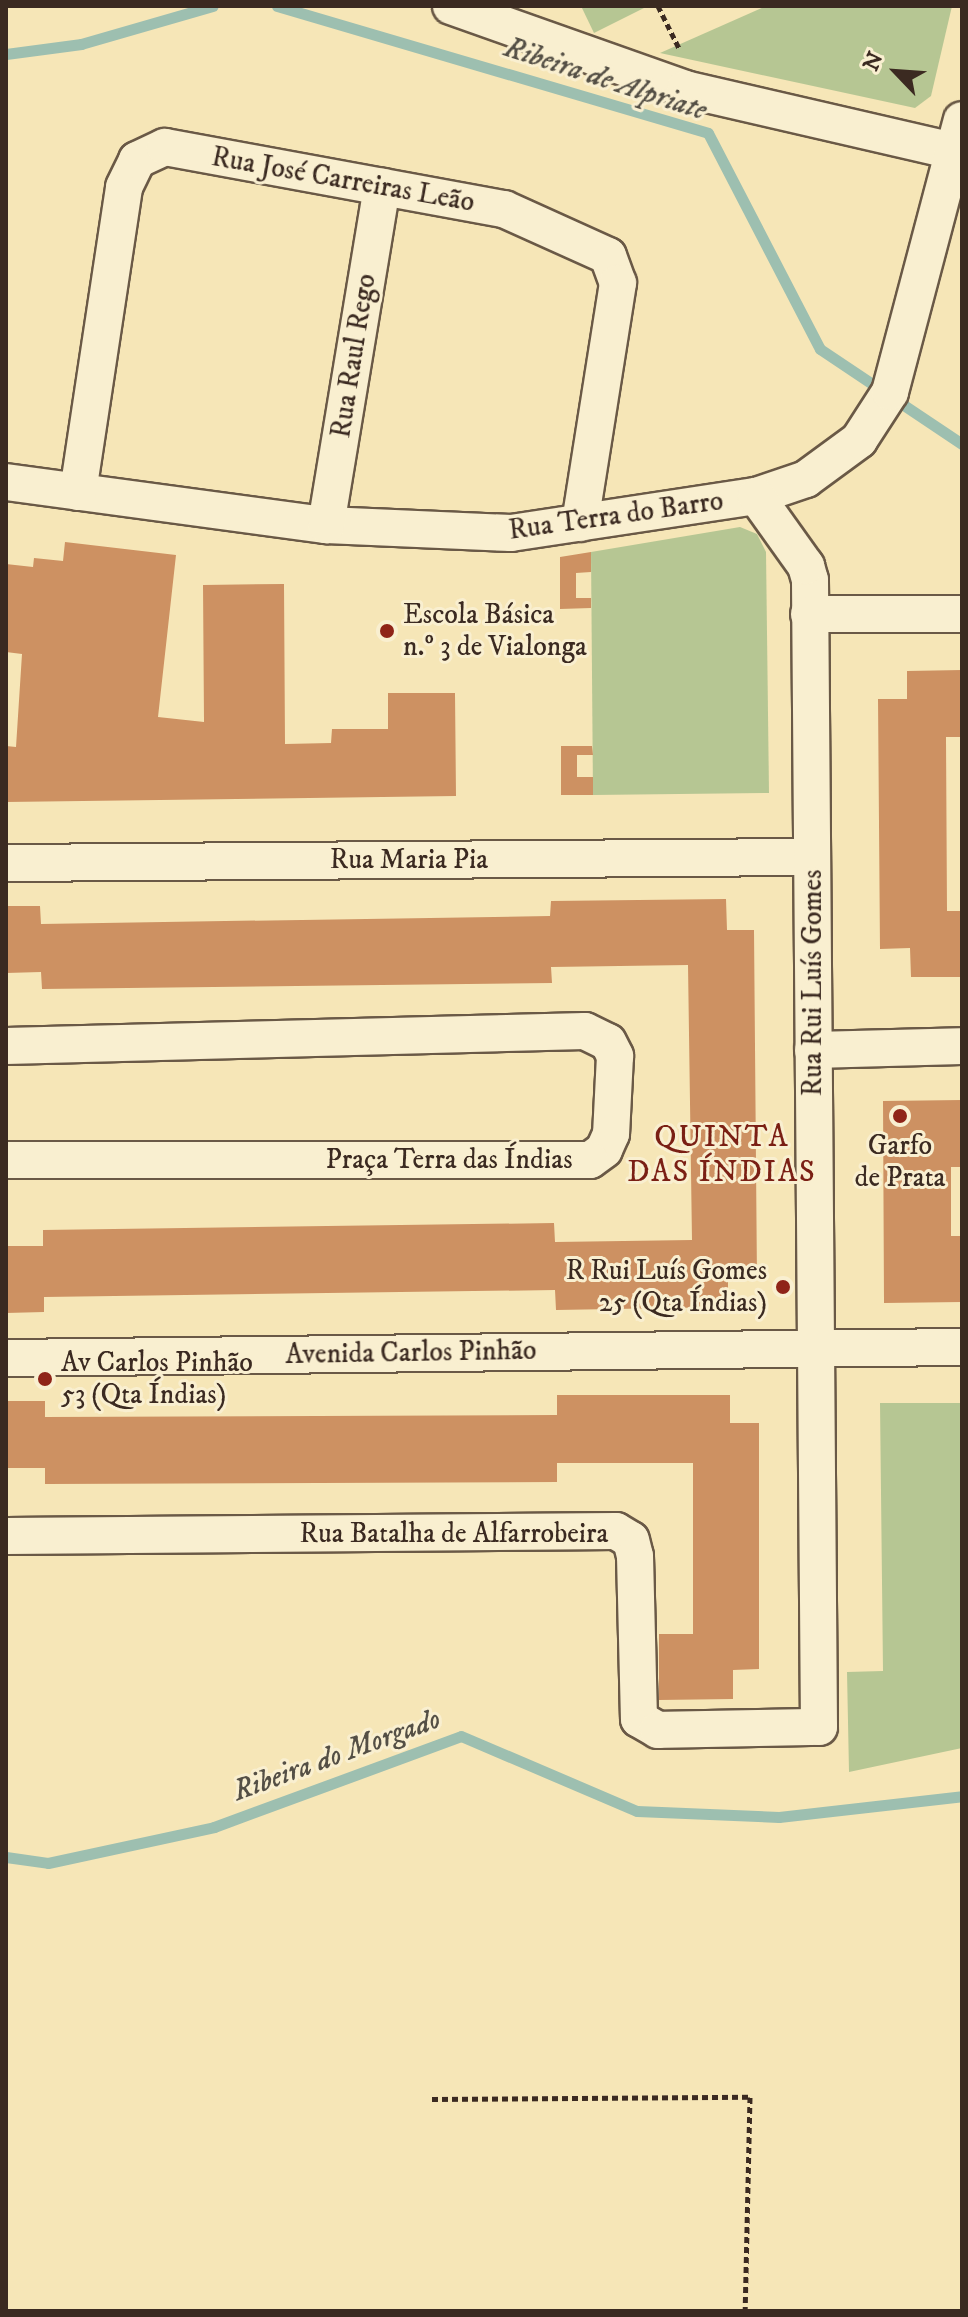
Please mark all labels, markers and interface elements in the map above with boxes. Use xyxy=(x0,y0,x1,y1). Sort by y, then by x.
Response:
water label: Ribeira de Alpriate xyxy=(499,30,711,130)
north arrow xyxy=(856,32,936,112)
text: N xyxy=(858,48,890,76)
street label: Rua José Carreiras Leão xyxy=(209,140,477,220)
street label: Rua Raul Rego xyxy=(324,271,384,441)
street label: Rua Terra do Barro xyxy=(507,484,725,548)
place label: Escola Básica n.º 3 de Vialonga xyxy=(403,598,587,664)
marker: Escola Básica n.º 3 de Vialonga xyxy=(378,622,396,640)
street label: Rua Maria Pia xyxy=(330,843,488,877)
street label: Rua Rui Luís Gomes xyxy=(796,870,830,1096)
marker: Garfo de Prata xyxy=(891,1107,909,1125)
district label: QUINTA DAS ÍNDIAS xyxy=(627,1120,817,1190)
place label: Garfo de Prata xyxy=(854,1129,946,1195)
street label: Praça Terra das Índias xyxy=(326,1143,572,1177)
place label: R Rui Luís Gomes 25 (Qta Índias) xyxy=(566,1254,767,1320)
marker: R Rui Luís Gomes 25 (Qta Índias) xyxy=(774,1278,792,1296)
street label: Avenida Carlos Pinhão xyxy=(285,1334,537,1372)
place label: Av Carlos Pinhão 53 (Qta Índias) xyxy=(61,1346,253,1412)
marker: Av Carlos Pinhão 53 (Qta Índias) xyxy=(36,1370,54,1388)
street label: Rua Batalha de Alfarrobeira xyxy=(300,1517,608,1551)
water label: Ribeira do Morgado xyxy=(228,1702,446,1810)

